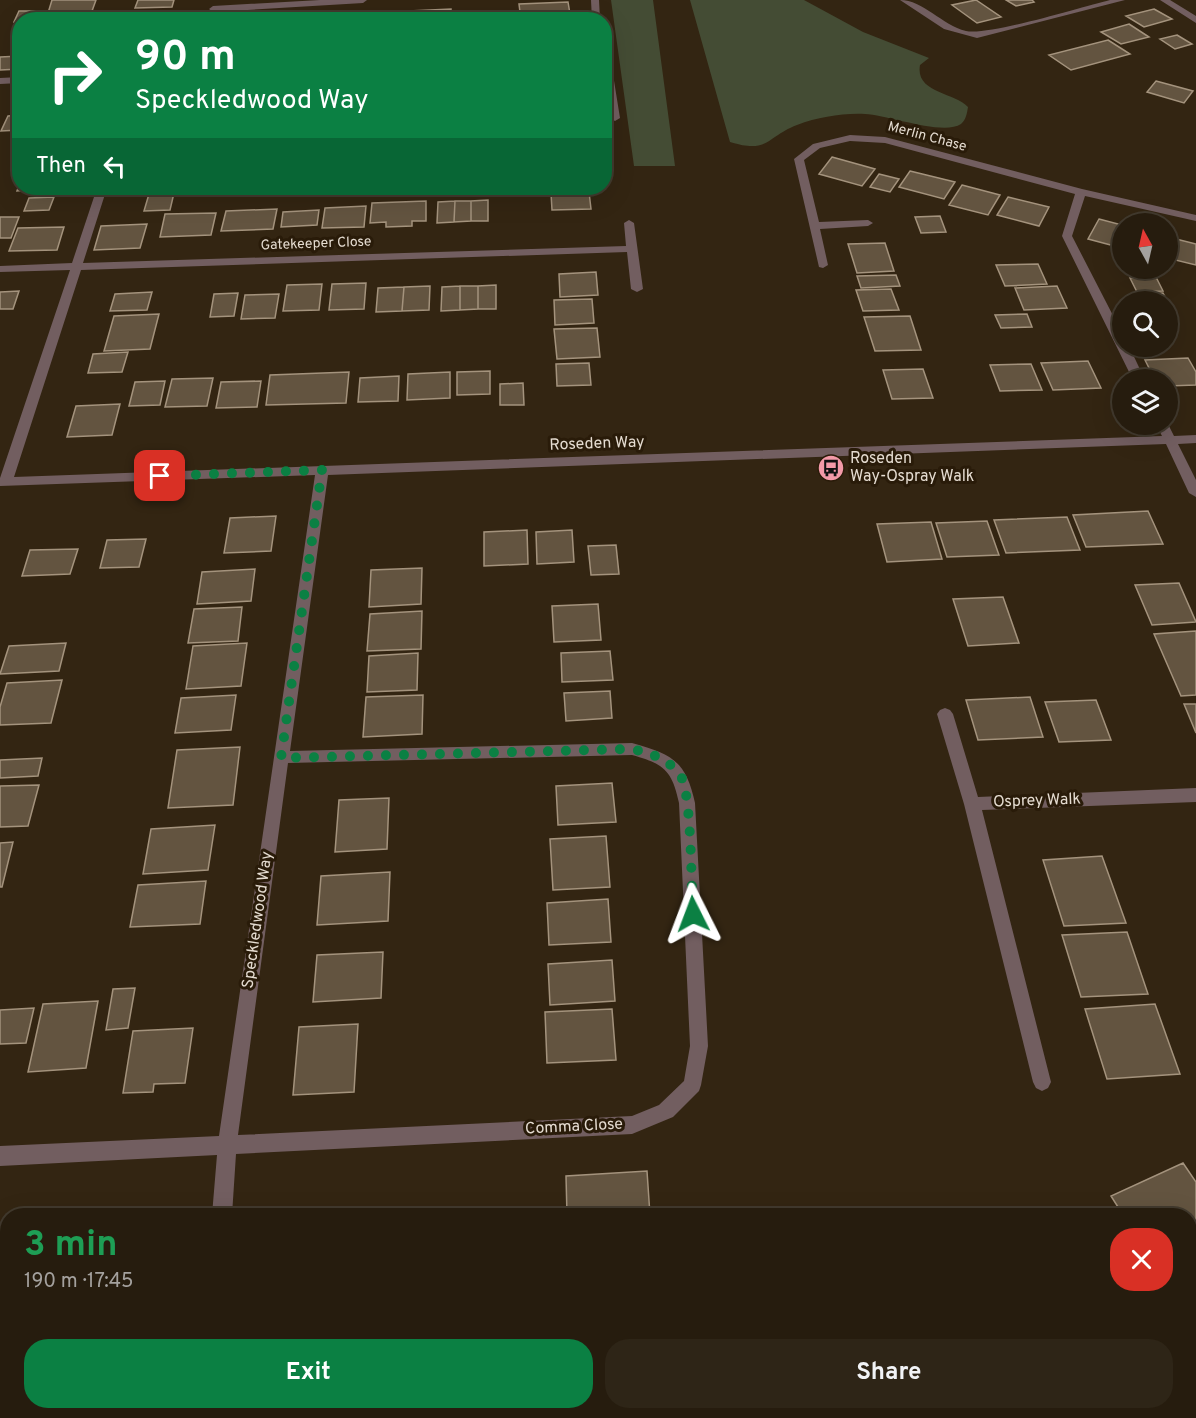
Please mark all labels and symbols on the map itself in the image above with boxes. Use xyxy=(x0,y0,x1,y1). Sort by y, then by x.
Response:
street label: Merlin Chase xyxy=(886,118,968,156)
north arrow xyxy=(1112,213,1178,279)
street label: Gatekeeper Close xyxy=(260,234,372,254)
street label: Roseden Way xyxy=(549,432,645,456)
place label: Roseden Way-Ospray Walk xyxy=(850,449,974,487)
pin xyxy=(134,450,185,501)
bus stop icon: Roseden Way-Ospray Walk xyxy=(816,453,846,483)
street label: Osprey Walk xyxy=(993,789,1081,813)
street label: Speckledwood Way xyxy=(238,850,278,990)
position arrow xyxy=(661,882,725,946)
street label: Comma Close xyxy=(524,1114,624,1140)

